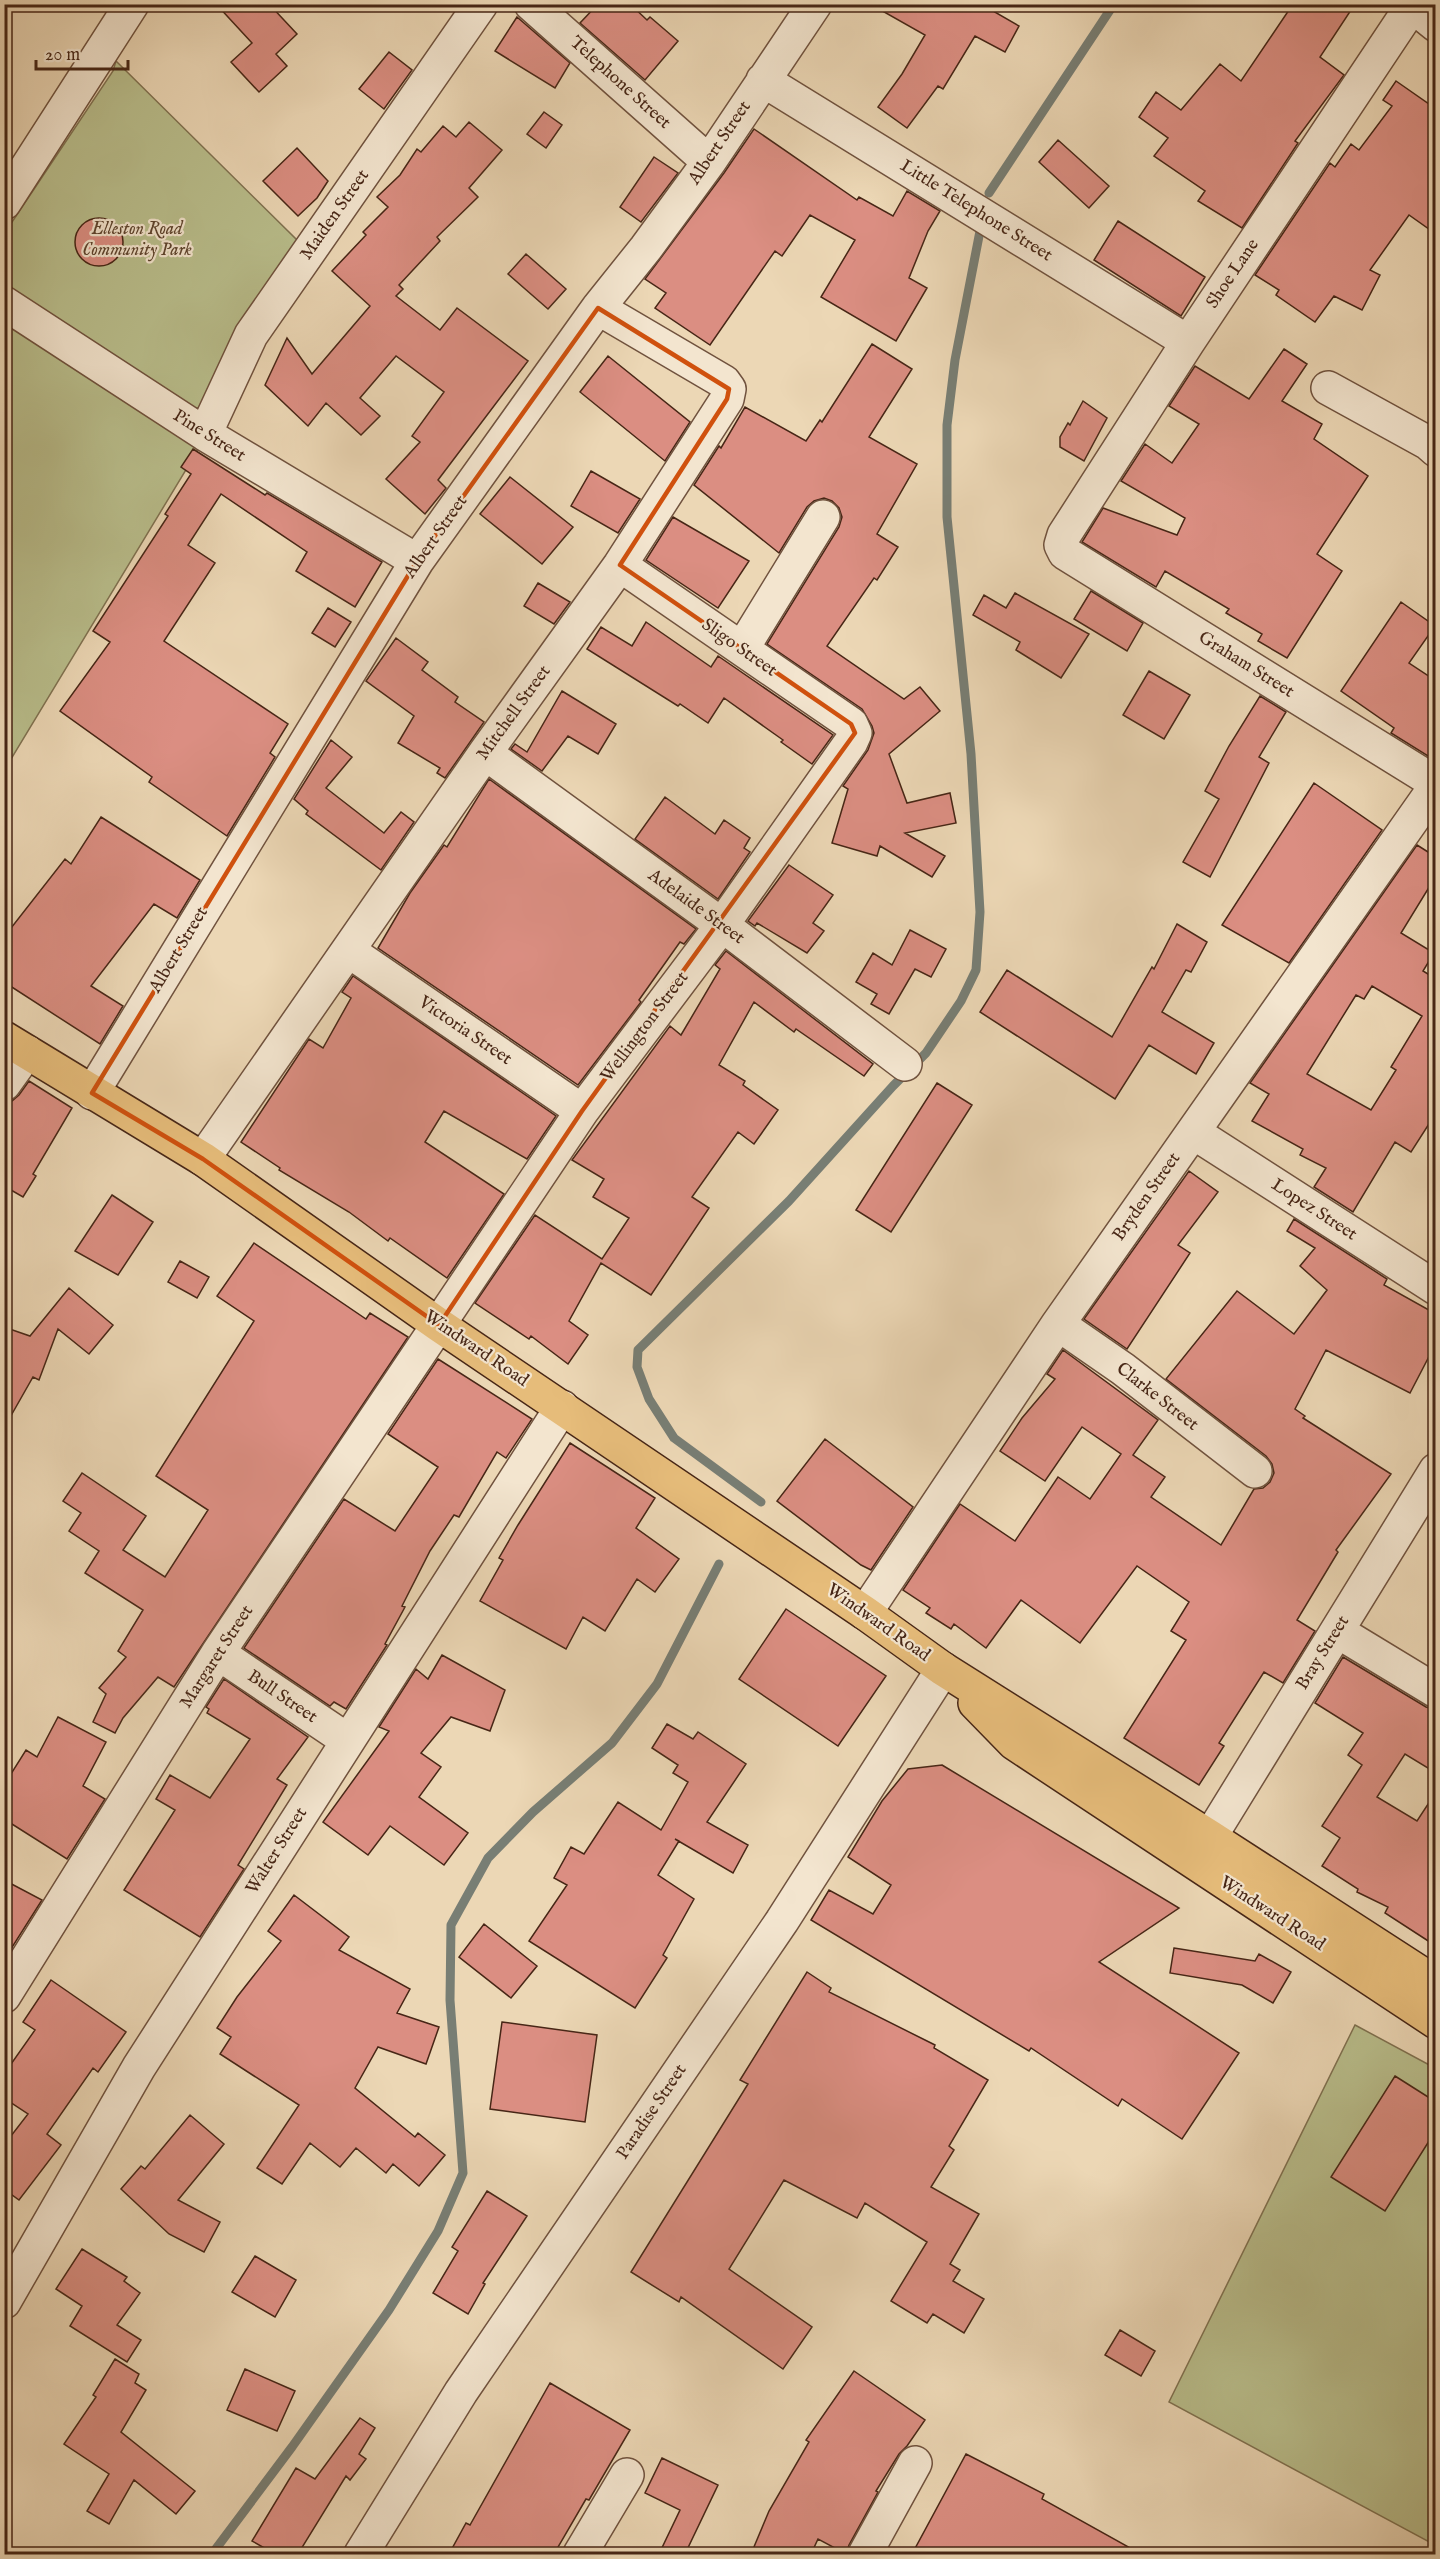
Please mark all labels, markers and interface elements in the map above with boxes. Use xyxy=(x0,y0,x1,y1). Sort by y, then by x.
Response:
street label: Telephone Street xyxy=(565,32,675,134)
scale bar xyxy=(36,33,128,71)
text: 20 m xyxy=(45,44,80,67)
street label: Albert Street xyxy=(683,97,756,190)
street label: Little Telephone Street xyxy=(896,155,1056,267)
street label: Maiden Street xyxy=(295,165,375,265)
park label: Elleston Road Community Park xyxy=(82,218,192,262)
street label: Shoe Lane xyxy=(1201,235,1265,313)
street label: Pine Street xyxy=(168,405,250,467)
street label: Albert Street xyxy=(398,491,473,584)
street label: Sligo Street xyxy=(697,614,781,682)
street label: Graham Street xyxy=(1194,626,1298,704)
street label: Mitchell Street xyxy=(472,661,556,765)
street label: Adelaide Street xyxy=(642,864,749,950)
street label: Albert Street xyxy=(144,903,214,998)
street label: Wellington Street xyxy=(596,967,694,1087)
street label: Victoria Street xyxy=(413,991,516,1071)
street label: Bryden Street xyxy=(1108,1148,1186,1246)
street label: Lopez Street xyxy=(1267,1174,1361,1246)
street label: Windward Road xyxy=(419,1306,533,1393)
street label: Clarke Street xyxy=(1111,1358,1203,1436)
street label: Windward Road xyxy=(822,1579,935,1667)
street label: Margaret Street xyxy=(175,1601,259,1713)
street label: Bray Street xyxy=(1291,1611,1355,1695)
street label: Bull Street xyxy=(243,1665,321,1729)
street label: Walter Street xyxy=(241,1803,313,1899)
street label: Windward Road xyxy=(1215,1871,1330,1957)
street label: Paradise Street xyxy=(612,2060,692,2164)

